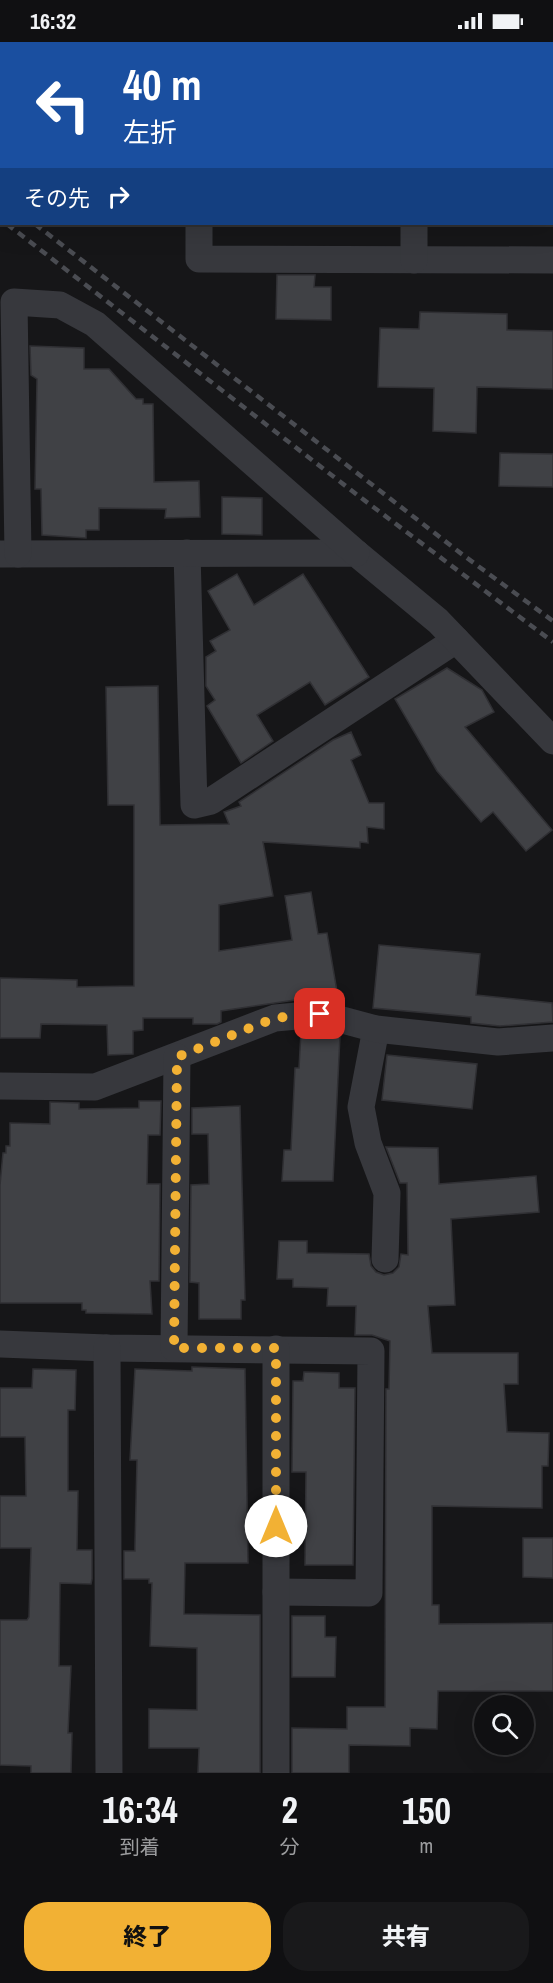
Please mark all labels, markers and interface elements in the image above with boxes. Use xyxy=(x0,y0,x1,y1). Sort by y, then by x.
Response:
text: 16:32 xyxy=(30,6,76,36)
text: 40 m xyxy=(123,57,202,113)
icon: left xyxy=(24,66,102,144)
text: 左折 xyxy=(123,114,177,150)
icon: right xyxy=(102,180,135,213)
text: その先 xyxy=(24,183,90,213)
pin xyxy=(294,988,345,1039)
icon: arrive xyxy=(303,997,336,1030)
position arrow xyxy=(244,1494,308,1558)
map controls xyxy=(474,1695,534,1755)
button: search xyxy=(474,1695,534,1755)
text: 16:34 xyxy=(102,1786,178,1834)
text: 2 xyxy=(281,1786,298,1834)
text: 150 xyxy=(402,1787,451,1835)
text: m xyxy=(419,1832,433,1859)
text: 到着 xyxy=(120,1833,160,1860)
text: 分 xyxy=(280,1833,300,1860)
button: 終了 xyxy=(24,1902,271,1971)
button: 共有 xyxy=(283,1902,529,1971)

